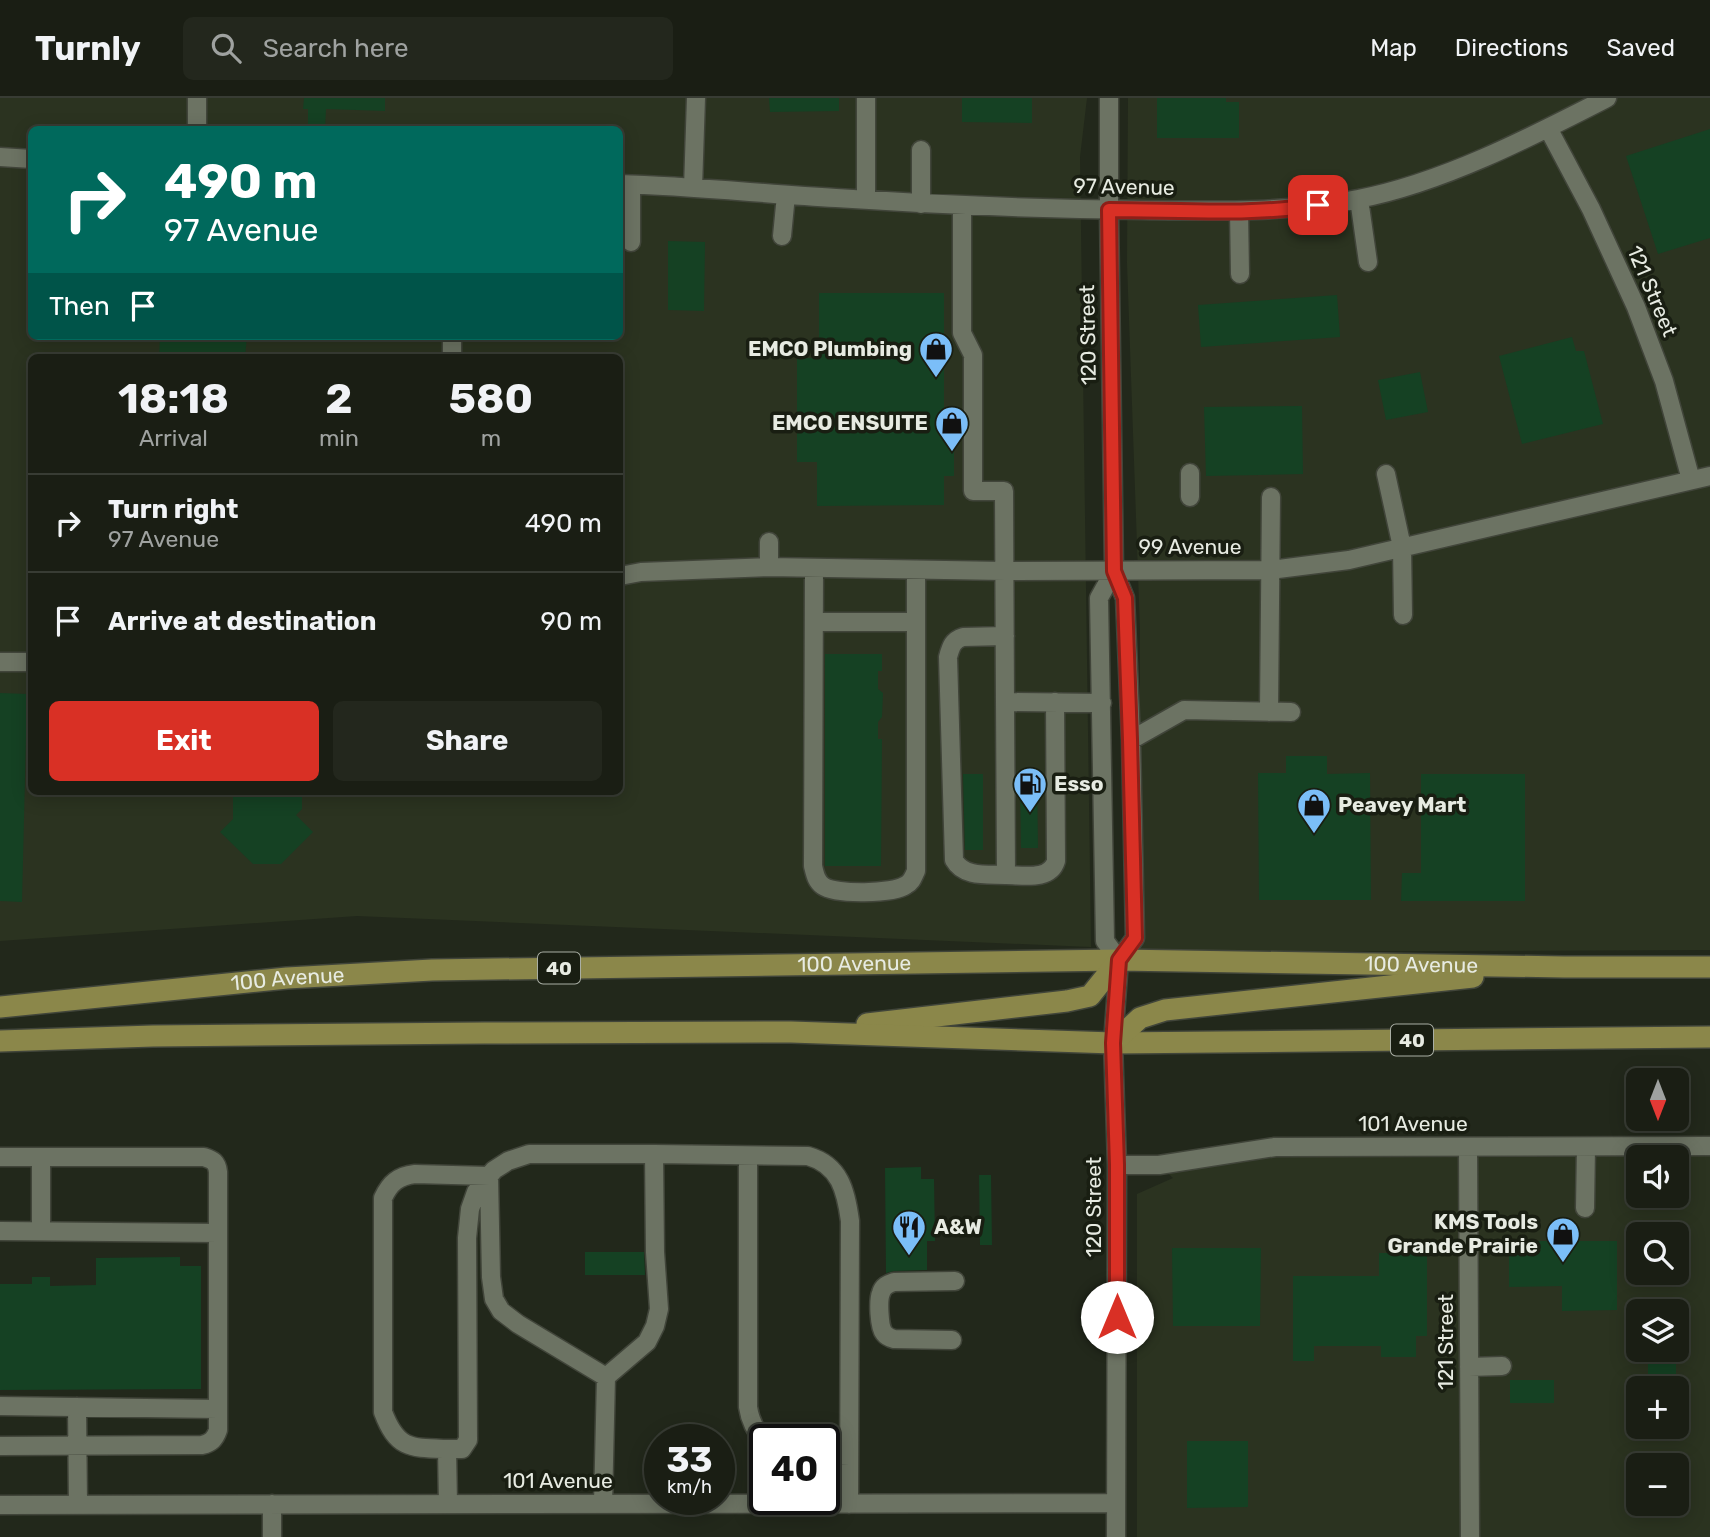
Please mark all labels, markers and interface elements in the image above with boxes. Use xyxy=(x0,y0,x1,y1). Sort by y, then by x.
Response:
search box xyxy=(183,17,673,80)
text: Turnly xyxy=(35,29,141,68)
icon: search xyxy=(207,29,245,67)
text: Search here xyxy=(263,33,409,64)
text: Map xyxy=(1370,34,1417,62)
text: Directions xyxy=(1455,34,1568,62)
text: Saved xyxy=(1606,34,1675,62)
text: 490 m xyxy=(164,152,317,210)
icon: right xyxy=(49,154,140,245)
street label: 97 Avenue xyxy=(1073,173,1175,200)
pin xyxy=(1288,175,1348,235)
icon: arrive xyxy=(1299,186,1337,224)
text: 97 Avenue xyxy=(164,211,318,249)
street label: 121 Street xyxy=(1622,242,1683,340)
street label: 120 Street xyxy=(1074,285,1101,385)
icon: arrive xyxy=(124,287,162,325)
text: Then xyxy=(49,291,110,322)
shop icon: EMCO Plumbing xyxy=(917,330,955,379)
place label: EMCO Plumbing xyxy=(748,336,912,361)
text: 18:18 xyxy=(118,374,229,424)
text: 2 xyxy=(325,374,353,424)
text: 580 xyxy=(449,374,533,424)
shop icon: EMCO ENSUITE xyxy=(933,404,971,453)
place label: EMCO ENSUITE xyxy=(772,410,928,435)
text: Arrival xyxy=(139,424,208,452)
text: min xyxy=(319,424,359,452)
text: m xyxy=(481,424,501,452)
text: Turn right xyxy=(108,494,238,525)
icon: right xyxy=(49,504,87,542)
text: 490 m xyxy=(525,508,602,539)
text: 97 Avenue xyxy=(108,525,219,553)
street label: 99 Avenue xyxy=(1138,534,1242,559)
icon: arrive xyxy=(49,602,87,640)
text: Arrive at destination xyxy=(108,606,376,637)
text: 90 m xyxy=(541,606,602,637)
button: Exit xyxy=(49,701,319,781)
button: Share xyxy=(333,701,602,781)
fuel station icon: Esso xyxy=(1011,765,1049,814)
place label: Esso xyxy=(1054,771,1103,796)
shop icon: Peavey Mart xyxy=(1295,786,1333,835)
place label: Peavey Mart xyxy=(1338,792,1466,817)
street label: 100 Avenue xyxy=(797,950,911,977)
street label: 100 Avenue xyxy=(1364,951,1478,978)
road number: 40 xyxy=(538,953,580,984)
street label: 100 Avenue xyxy=(230,962,345,996)
road number: 40 xyxy=(1391,1024,1433,1056)
north arrow xyxy=(1626,1068,1689,1130)
map controls xyxy=(1626,1068,1689,1516)
street label: 101 Avenue xyxy=(1358,1111,1468,1136)
button: sound xyxy=(1626,1145,1689,1208)
street label: 120 Street xyxy=(1081,1157,1106,1257)
restaurant icon: A&W xyxy=(890,1208,928,1257)
place label: KMS Tools Grande Prairie xyxy=(1387,1209,1538,1258)
place label: A&W xyxy=(934,1214,982,1239)
shop icon: KMS Tools Grande Prairie xyxy=(1544,1215,1582,1264)
button: search xyxy=(1626,1222,1689,1285)
position arrow xyxy=(1080,1280,1154,1354)
street label: 121 Street xyxy=(1433,1294,1458,1390)
button: layers xyxy=(1626,1299,1689,1362)
button: + xyxy=(1626,1376,1689,1439)
speed limit sign: 40 xyxy=(749,1424,840,1515)
text: 33 xyxy=(666,1439,713,1481)
button: − xyxy=(1626,1453,1689,1516)
street label: 101 Avenue xyxy=(503,1468,613,1493)
text: km/h xyxy=(667,1476,712,1498)

